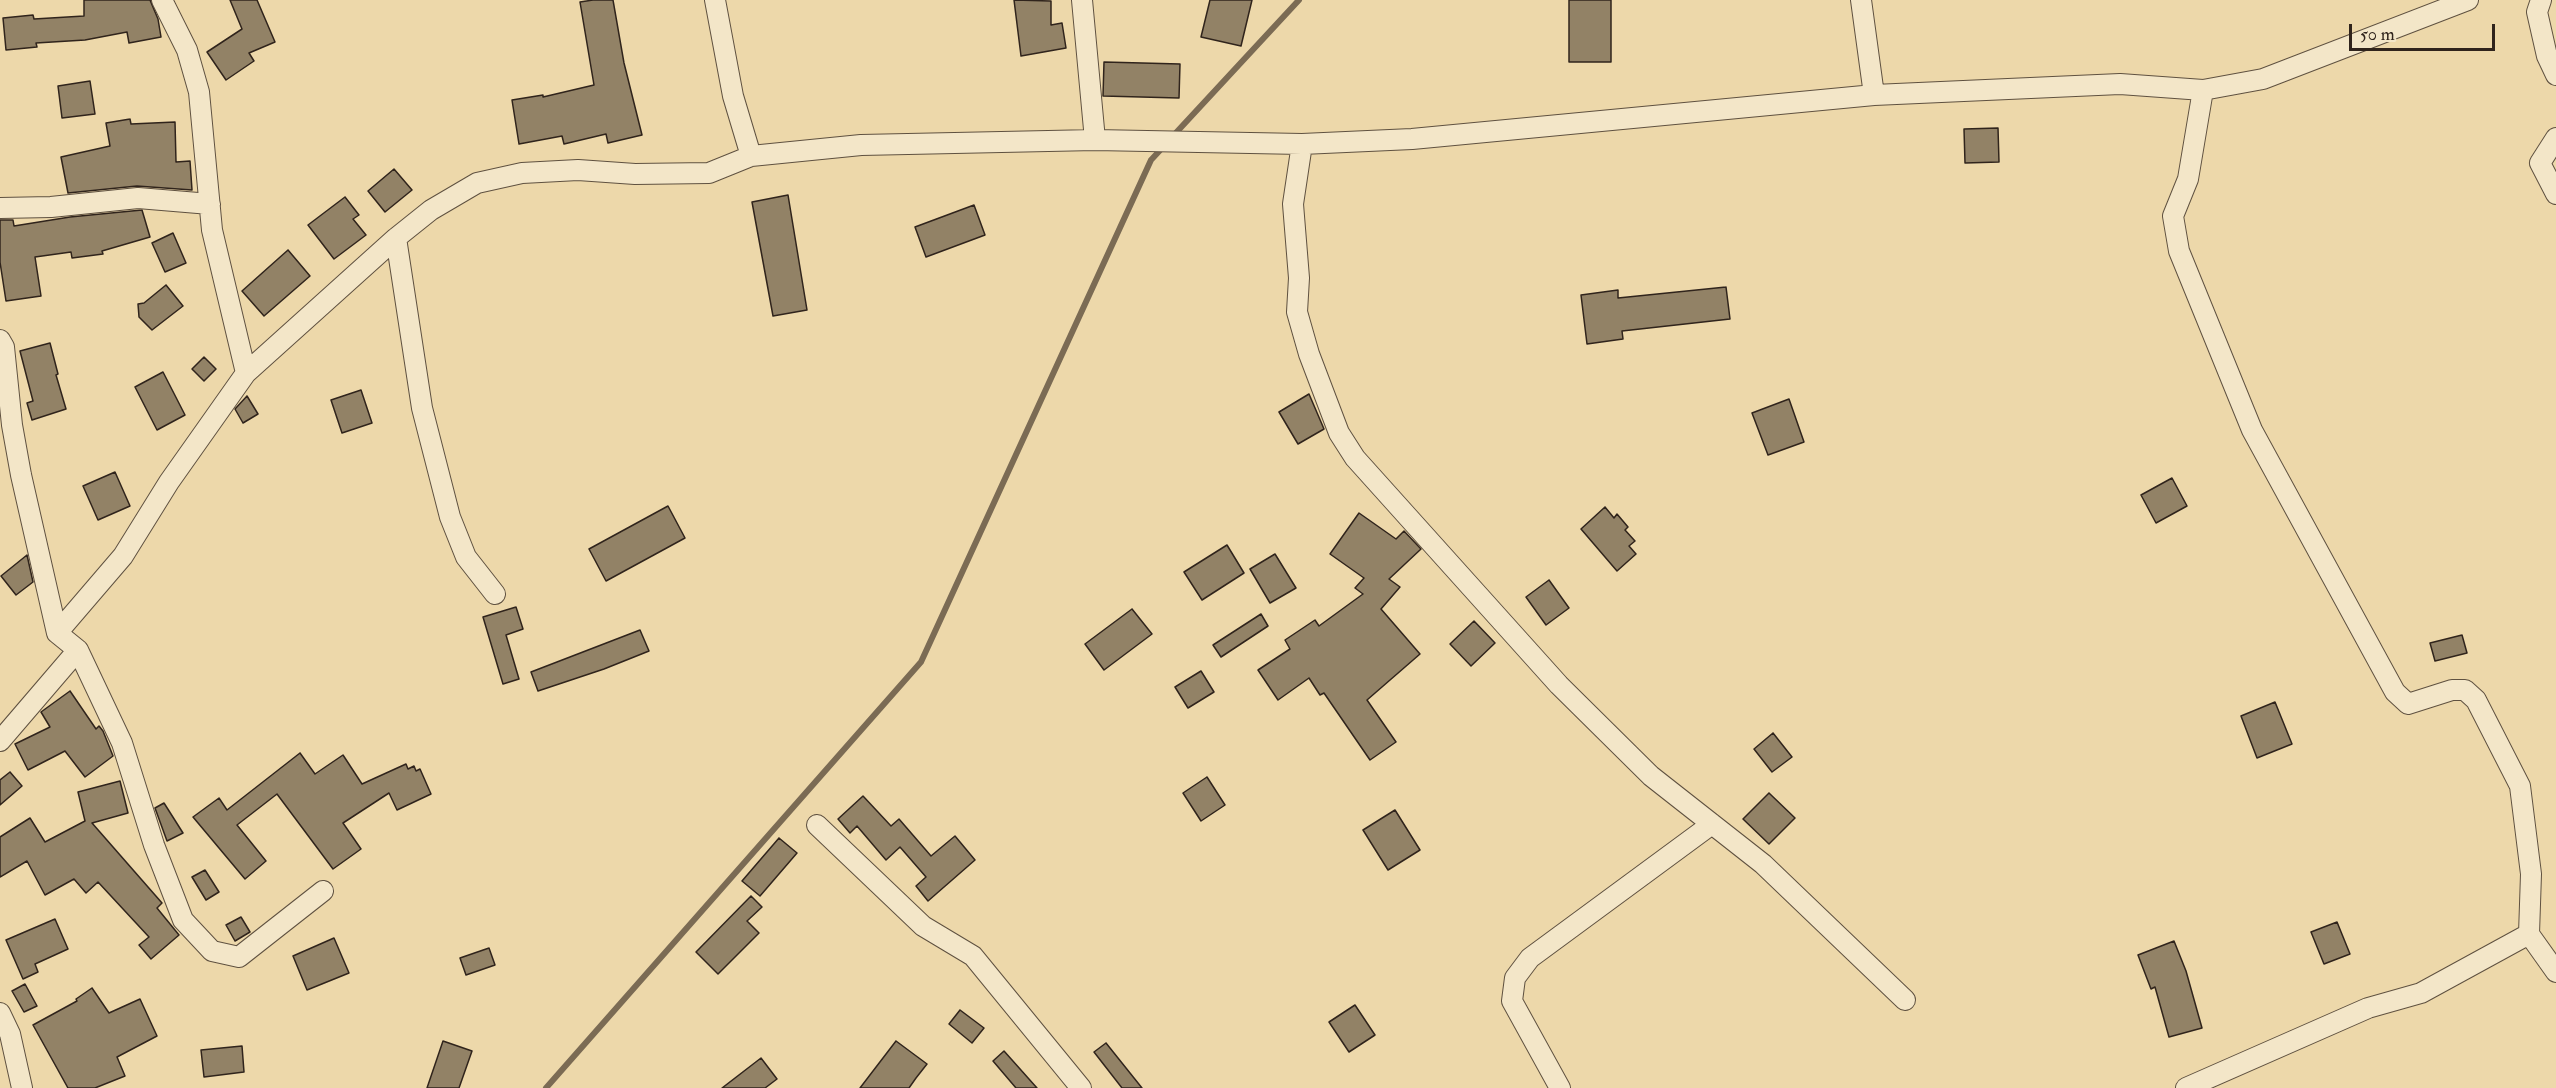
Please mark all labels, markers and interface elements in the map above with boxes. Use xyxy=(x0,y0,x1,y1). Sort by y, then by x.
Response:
scale bar xyxy=(2352,12,2498,50)
text: 50 m xyxy=(2360,23,2395,46)

